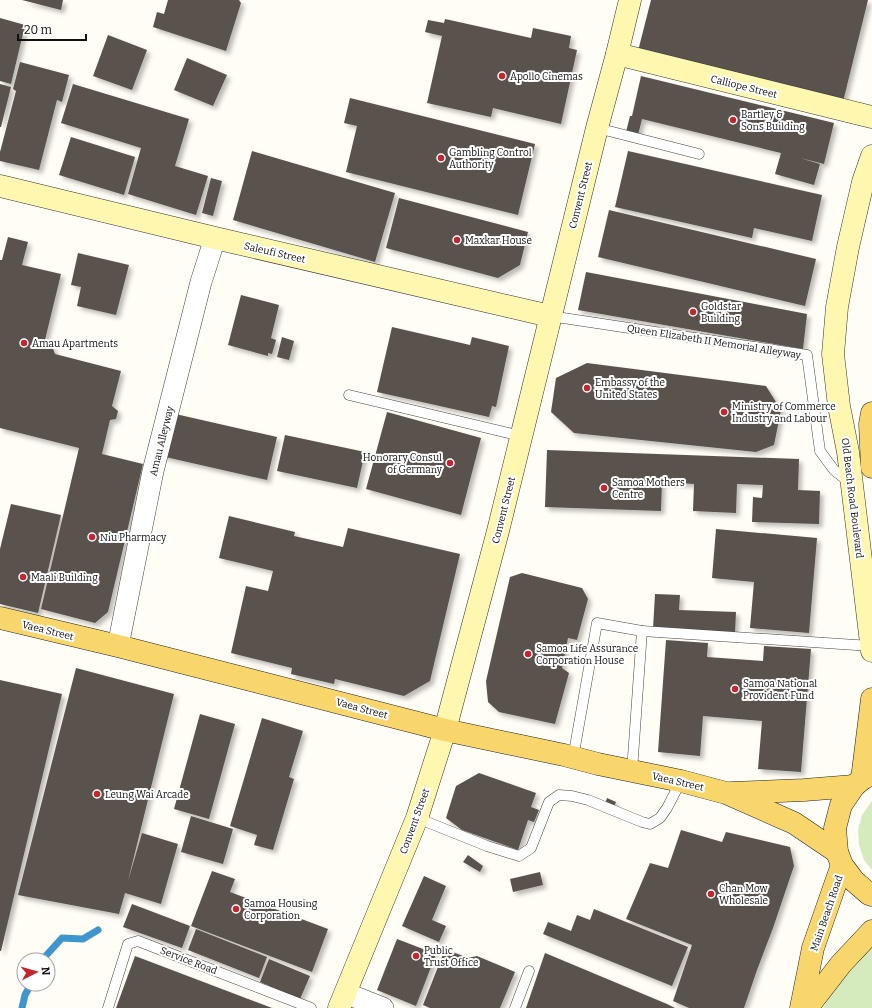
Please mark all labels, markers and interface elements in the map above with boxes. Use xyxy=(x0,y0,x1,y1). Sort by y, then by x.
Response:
scale bar xyxy=(18,16,86,42)
text: 20 m xyxy=(24,23,53,37)
marker: Apollo Cinemas xyxy=(497,71,507,81)
place label: Apollo Cinemas xyxy=(510,71,583,83)
street label: Calliope Street xyxy=(709,73,778,101)
place label: Bartley & Sons Building xyxy=(741,109,805,133)
marker: Bartley & Sons Building xyxy=(728,115,738,125)
place label: Gambling Control Authority xyxy=(449,147,532,171)
marker: Gambling Control Authority xyxy=(436,153,446,163)
street label: Convent Street xyxy=(567,160,595,230)
marker: Maxkar House xyxy=(452,235,462,245)
place label: Maxkar House xyxy=(465,235,532,247)
street label: Saleufi Street xyxy=(243,240,307,266)
place label: Goldstar Building xyxy=(701,301,742,325)
marker: Goldstar Building xyxy=(688,307,698,317)
street label: Queen Elizabeth II Memorial Alleyway xyxy=(626,322,802,362)
marker: Amau Apartments xyxy=(19,338,29,348)
place label: Amau Apartments xyxy=(32,338,118,350)
place label: Embassy of the United States xyxy=(595,377,665,401)
marker: Embassy of the United States xyxy=(582,383,592,393)
place label: Ministry of Commerce Industry and Labour xyxy=(732,401,836,425)
street label: Amau Alleyway xyxy=(147,404,177,478)
marker: Ministry of Commerce Industry and Labour xyxy=(719,407,729,417)
street label: Old Beach Road Boulevard xyxy=(839,437,865,559)
place label: Honorary Consul of Germany xyxy=(363,452,443,476)
marker: Honorary Consul of Germany xyxy=(445,458,455,468)
street label: Convent Street xyxy=(490,475,518,545)
place label: Samoa Mothers Centre xyxy=(612,477,685,501)
marker: Samoa Mothers Centre xyxy=(599,483,609,493)
marker: Niu Pharmacy xyxy=(87,532,97,542)
place label: Niu Pharmacy xyxy=(100,532,167,544)
marker: Maali Building xyxy=(18,572,28,582)
place label: Maali Building xyxy=(31,572,98,584)
street label: Vaea Street xyxy=(21,619,75,643)
place label: Samoa Life Assurance Corporation House xyxy=(536,643,638,667)
marker: Samoa Life Assurance Corporation House xyxy=(523,649,533,659)
place label: Samoa National Provident Fund xyxy=(743,678,817,702)
marker: Samoa National Provident Fund xyxy=(730,684,740,694)
street label: Vaea Street xyxy=(335,696,389,722)
street label: Vaea Street xyxy=(651,770,705,794)
street label: Convent Street xyxy=(398,787,432,856)
marker: Leung Wai Arcade xyxy=(92,789,102,799)
place label: Leung Wai Arcade xyxy=(105,789,189,801)
street label: Main Beach Road xyxy=(808,874,846,953)
place label: Chan Mow Wholesale xyxy=(719,883,768,907)
marker: Chan Mow Wholesale xyxy=(706,889,716,899)
place label: Samoa Housing Corporation xyxy=(244,898,318,922)
marker: Samoa Housing Corporation xyxy=(231,904,241,914)
street label: Service Road xyxy=(159,945,219,977)
place label: Public Trust Office xyxy=(424,945,478,969)
marker: Public Trust Office xyxy=(411,951,421,961)
north arrow xyxy=(16,952,56,992)
text: N xyxy=(39,966,52,976)

